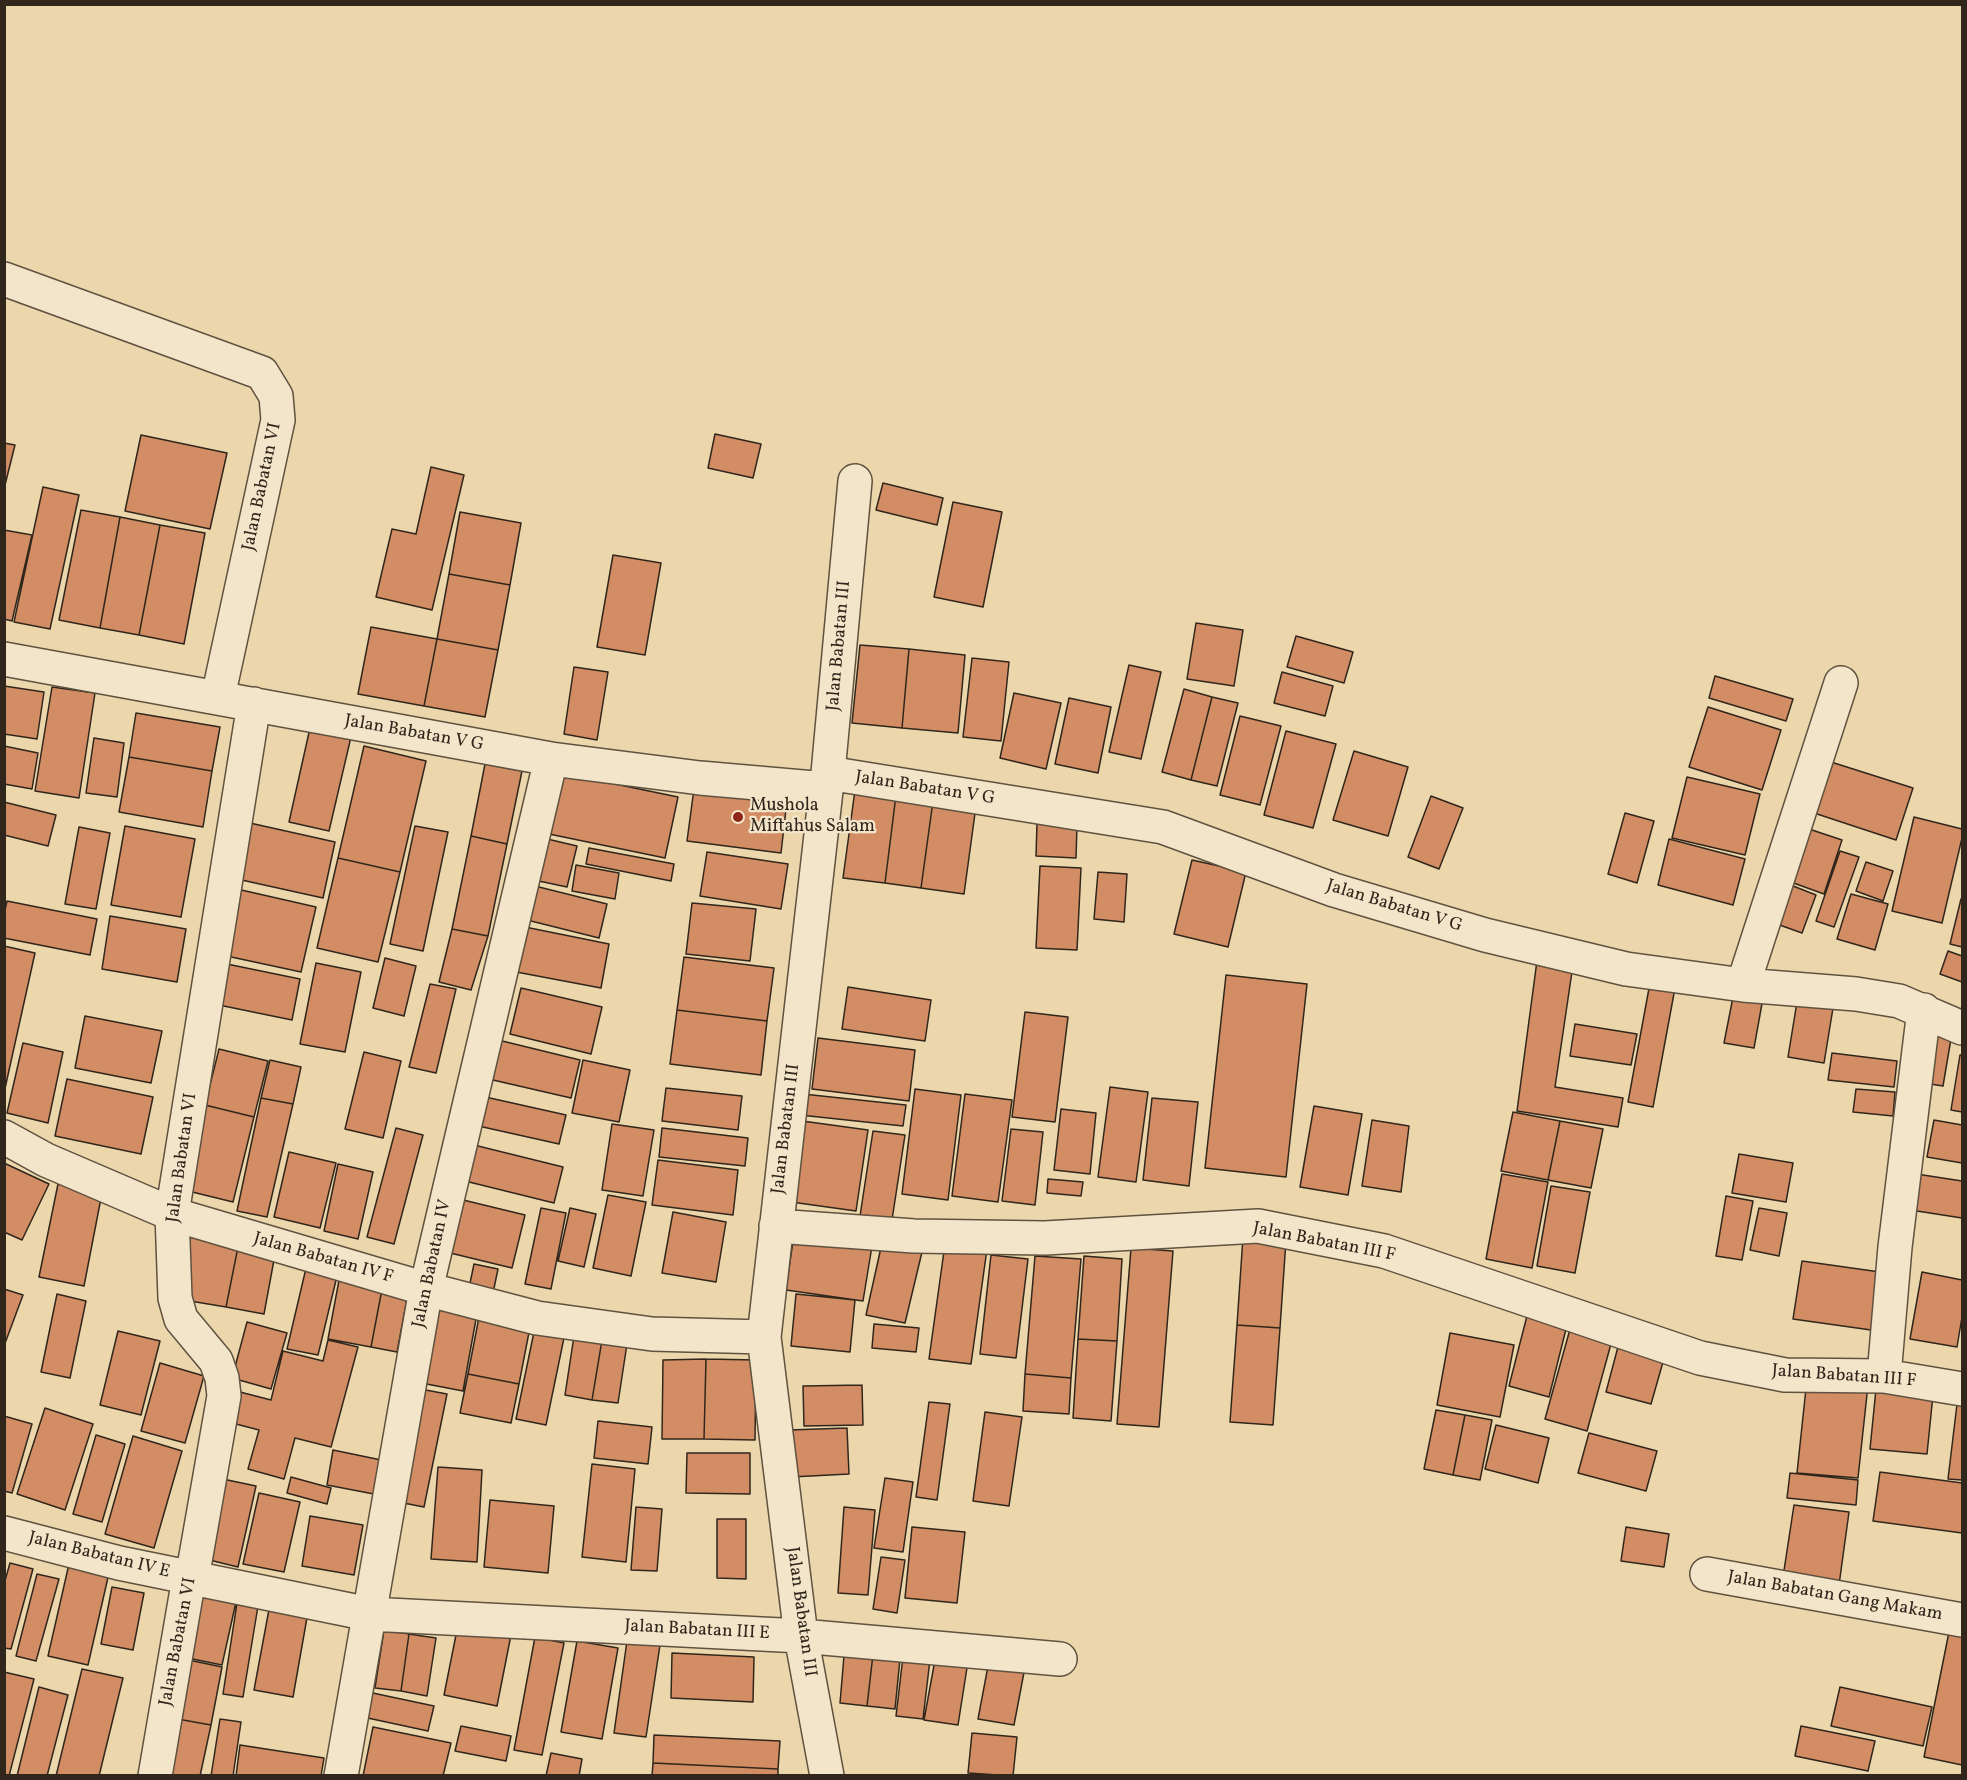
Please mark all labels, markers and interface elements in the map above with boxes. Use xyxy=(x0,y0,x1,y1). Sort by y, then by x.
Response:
street label: Jalan Babatan VI xyxy=(239,421,287,553)
street label: Jalan Babatan III xyxy=(824,580,856,712)
street label: Jalan Babatan V G xyxy=(343,711,485,757)
street label: Jalan Babatan V G xyxy=(854,767,996,811)
place label: Mushola Miftahus Salam xyxy=(750,796,875,838)
marker: Mushola Miftahus Salam xyxy=(731,810,745,824)
street label: Jalan Babatan V G xyxy=(1323,876,1465,938)
street label: Jalan Babatan III xyxy=(768,1063,806,1195)
street label: Jalan Babatan VI xyxy=(163,1092,203,1224)
street label: Jalan Babatan IV xyxy=(409,1198,457,1330)
street label: Jalan Babatan III F xyxy=(1251,1219,1397,1267)
street label: Jalan Babatan IV F xyxy=(251,1229,395,1289)
street label: Jalan Babatan III F xyxy=(1771,1361,1917,1393)
street label: Jalan Babatan IV E xyxy=(26,1528,172,1584)
street label: Jalan Babatan III xyxy=(780,1546,820,1678)
street label: Jalan Babatan Gang Makam xyxy=(1726,1567,1944,1627)
street label: Jalan Babatan VI xyxy=(156,1576,202,1708)
street label: Jalan Babatan III E xyxy=(624,1616,770,1646)

